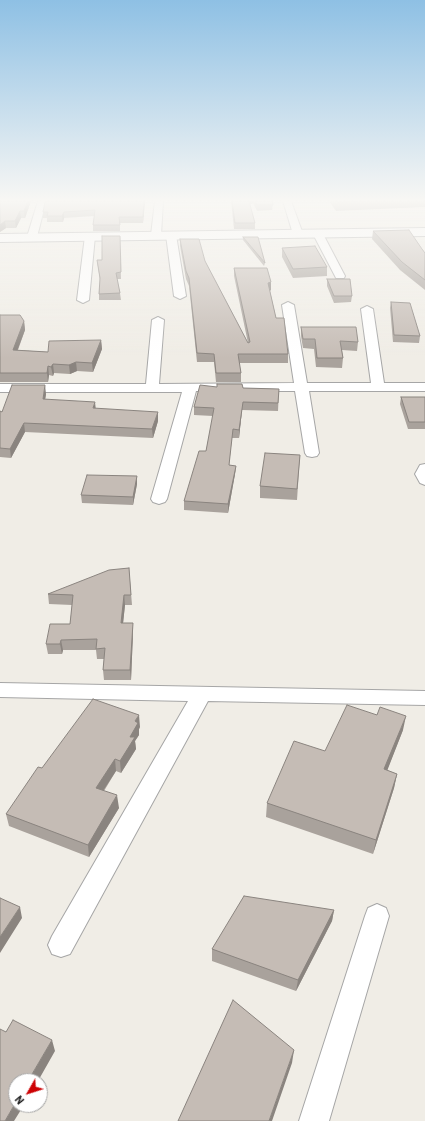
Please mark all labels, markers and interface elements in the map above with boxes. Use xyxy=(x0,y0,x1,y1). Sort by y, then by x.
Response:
north arrow xyxy=(8,1073,48,1113)
text: N xyxy=(12,1093,26,1107)

